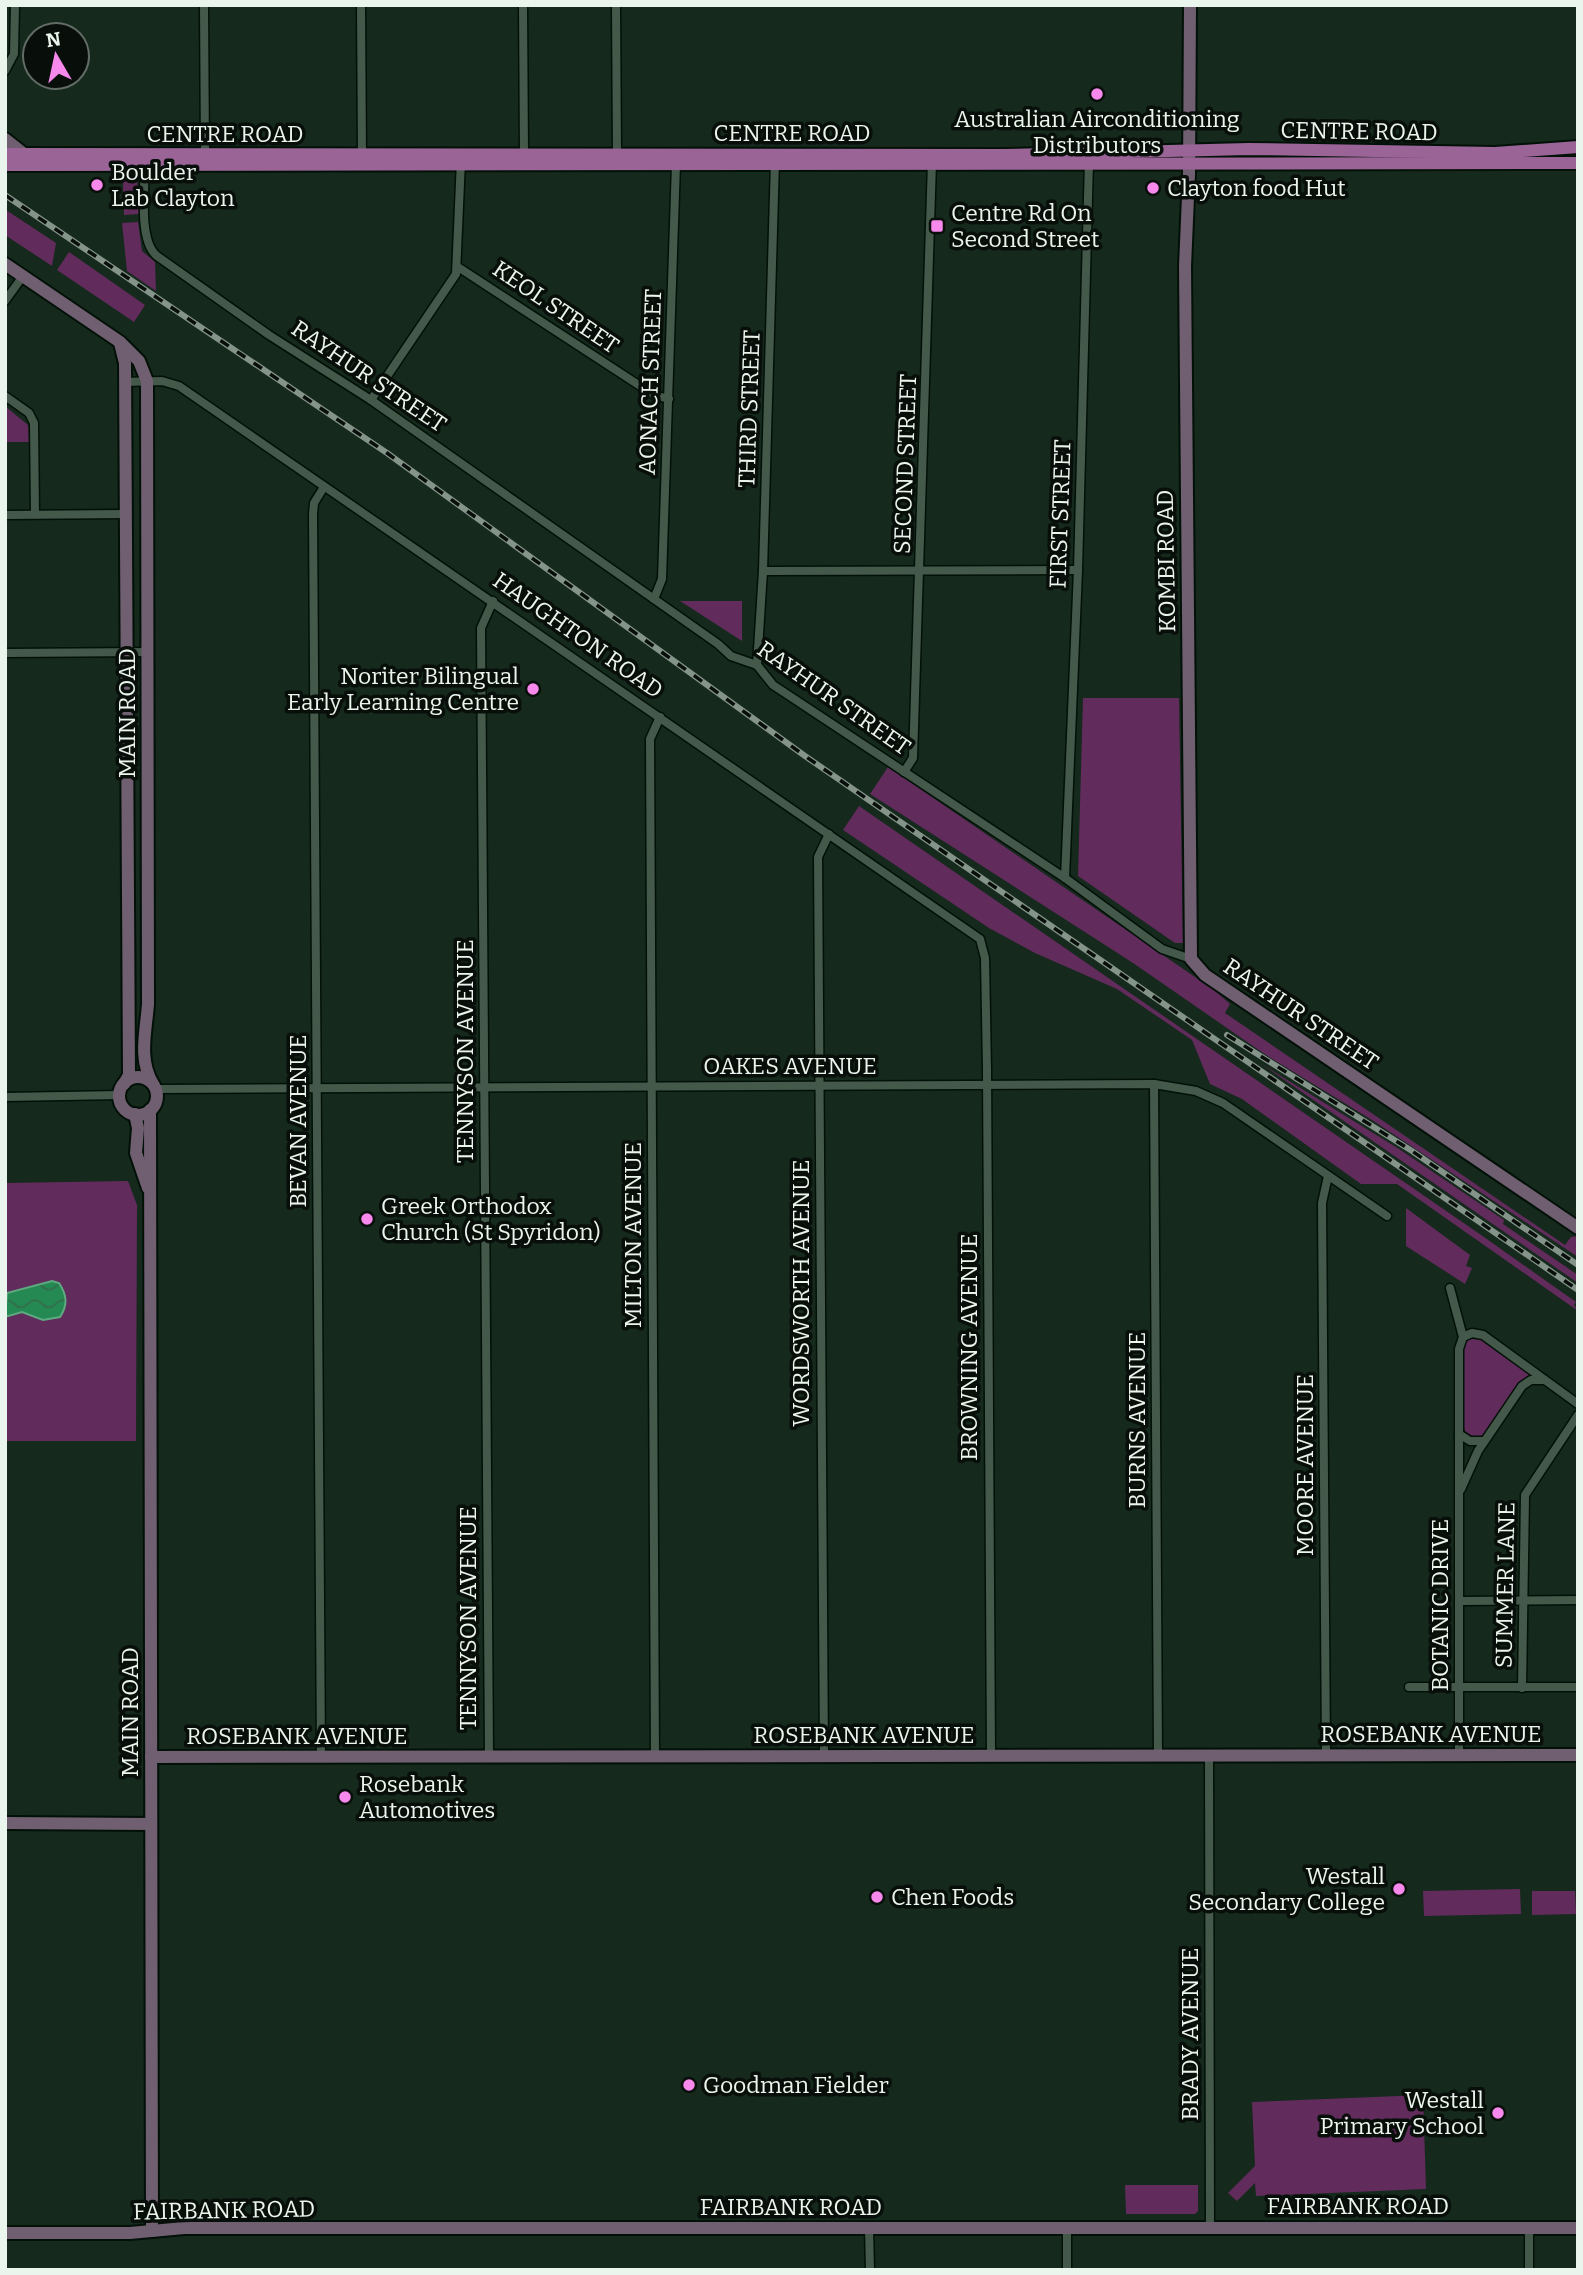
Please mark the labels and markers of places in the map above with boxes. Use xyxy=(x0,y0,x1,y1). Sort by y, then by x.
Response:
marker: Australian Airconditioning Distributors xyxy=(1089,86,1105,102)
place label: Australian Airconditioning Distributors xyxy=(954,105,1240,159)
place label: Boulder Lab Clayton xyxy=(111,158,235,212)
place label: Clayton food Hut xyxy=(1167,174,1346,202)
marker: Boulder Lab Clayton xyxy=(89,177,105,193)
marker: Clayton food Hut xyxy=(1145,180,1161,196)
place label: Centre Rd On Second Street xyxy=(951,199,1099,253)
marker: Centre Rd On Second Street xyxy=(929,218,945,234)
place label: Noriter Bilingual Early Learning Centre xyxy=(287,662,519,716)
marker: Noriter Bilingual Early Learning Centre xyxy=(525,681,541,697)
place label: Greek Orthodox Church (St Spyridon) xyxy=(381,1192,601,1246)
marker: Greek Orthodox Church (St Spyridon) xyxy=(359,1211,375,1227)
place label: Rosebank Automotives xyxy=(359,1770,495,1824)
marker: Rosebank Automotives xyxy=(337,1789,353,1805)
place label: Westall Secondary College xyxy=(1188,1862,1385,1916)
marker: Westall Secondary College xyxy=(1391,1881,1407,1897)
place label: Chen Foods xyxy=(891,1883,1014,1911)
marker: Chen Foods xyxy=(869,1889,885,1905)
place label: Goodman Fielder xyxy=(703,2071,889,2099)
marker: Goodman Fielder xyxy=(681,2077,697,2093)
place label: Westall Primary School xyxy=(1320,2086,1484,2140)
marker: Westall Primary School xyxy=(1490,2105,1506,2121)

